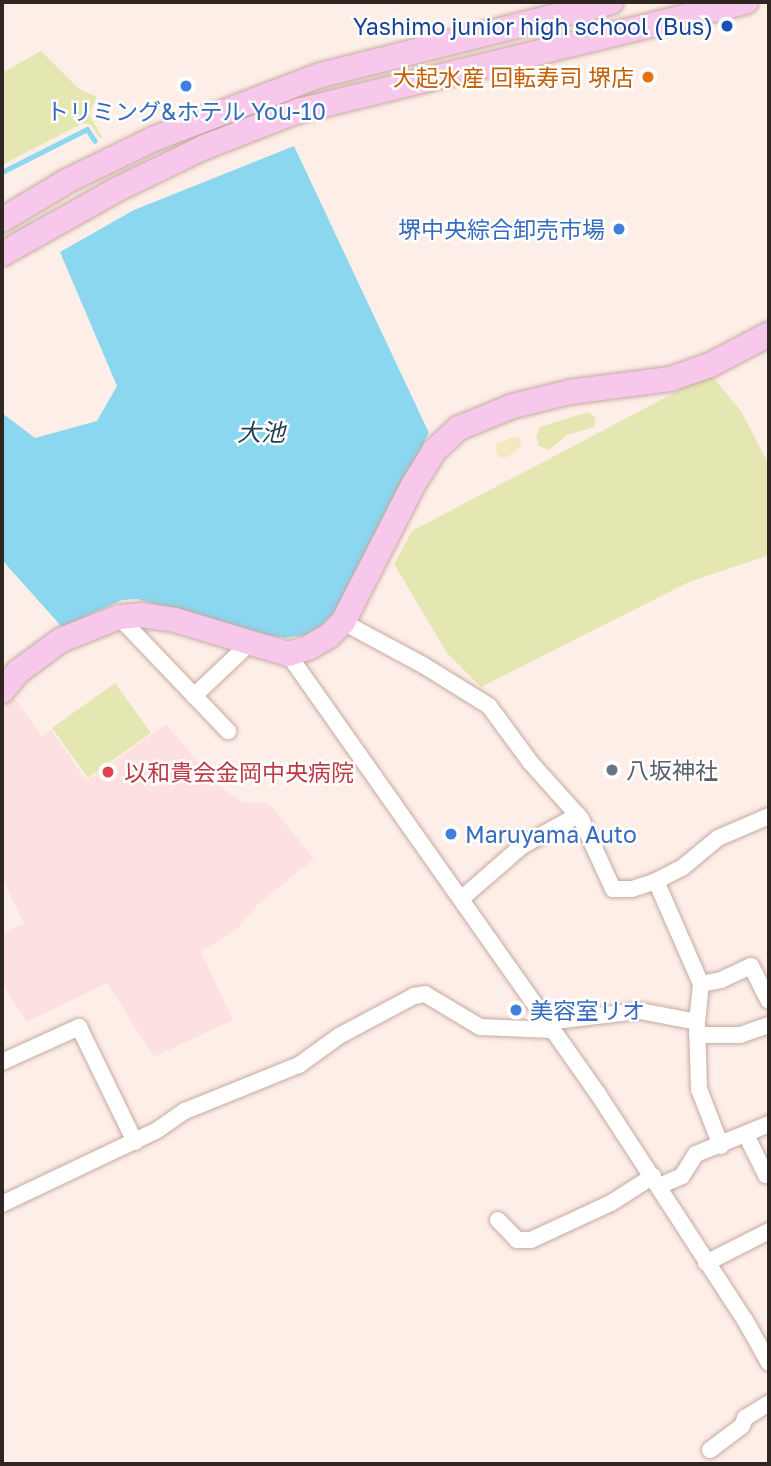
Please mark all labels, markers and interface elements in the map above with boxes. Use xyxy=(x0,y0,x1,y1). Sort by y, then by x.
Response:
place label: Yashimo junior high school (Bus) xyxy=(353,12,713,40)
marker: Yashimo junior high school (Bus) xyxy=(719,18,735,34)
place label: 大起水産 回転寿司 堺店 xyxy=(393,63,634,91)
marker: 大起水産 回転寿司 堺店 xyxy=(640,69,656,85)
marker: トリミング&ホテル You-10 xyxy=(178,78,194,94)
place label: トリミング&ホテル You-10 xyxy=(46,97,326,125)
place label: 堺中央綜合卸売市場 xyxy=(398,215,605,243)
marker: 堺中央綜合卸売市場 xyxy=(611,221,627,237)
water label: 大池 xyxy=(237,418,285,446)
place label: 八坂神社 xyxy=(626,756,718,784)
place label: 以和貴会金岡中央病院 xyxy=(124,758,354,786)
marker: 以和貴会金岡中央病院 xyxy=(98,762,118,782)
marker: 八坂神社 xyxy=(604,762,620,778)
place label: Maruyama Auto xyxy=(465,820,637,848)
marker: Maruyama Auto xyxy=(443,826,459,842)
place label: 美容室リオ xyxy=(530,996,645,1024)
marker: 美容室リオ xyxy=(508,1002,524,1018)

